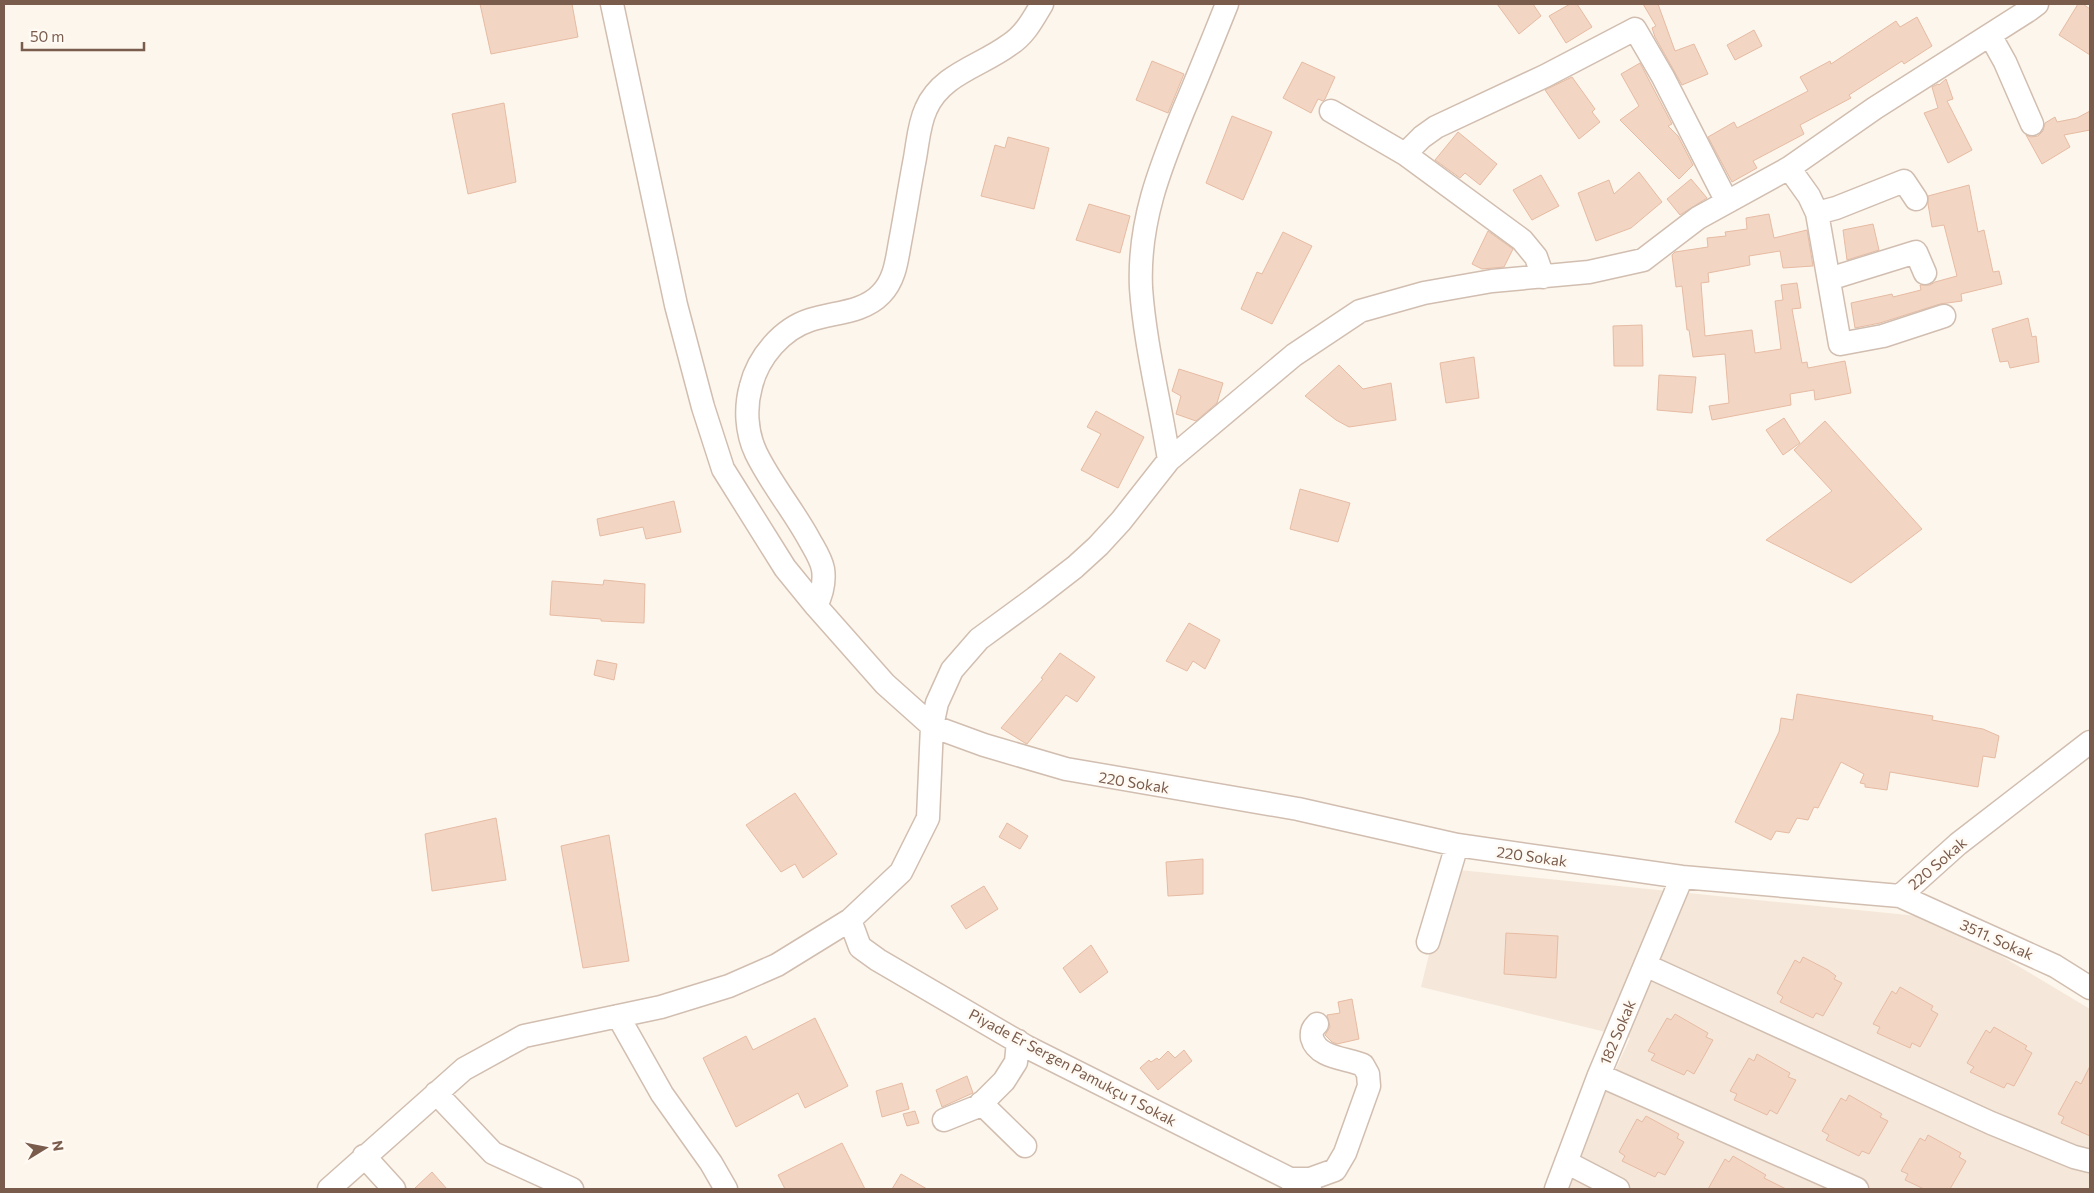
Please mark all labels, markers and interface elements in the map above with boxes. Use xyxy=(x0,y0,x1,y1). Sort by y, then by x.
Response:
scale bar xyxy=(22,20,145,52)
text: 50 m xyxy=(30,27,64,45)
street label: 220 Sokak xyxy=(1097,768,1171,796)
street label: 220 Sokak xyxy=(1904,833,1970,893)
street label: 220 Sokak xyxy=(1496,842,1568,870)
street label: 3511. Sokak xyxy=(1958,915,2036,963)
street label: 182 Sokak xyxy=(1595,997,1639,1067)
street label: Piyade Er Sergen Pamukçu 1 Sokak xyxy=(966,1005,1180,1129)
north arrow xyxy=(20,1123,70,1173)
text: N xyxy=(49,1139,68,1152)

